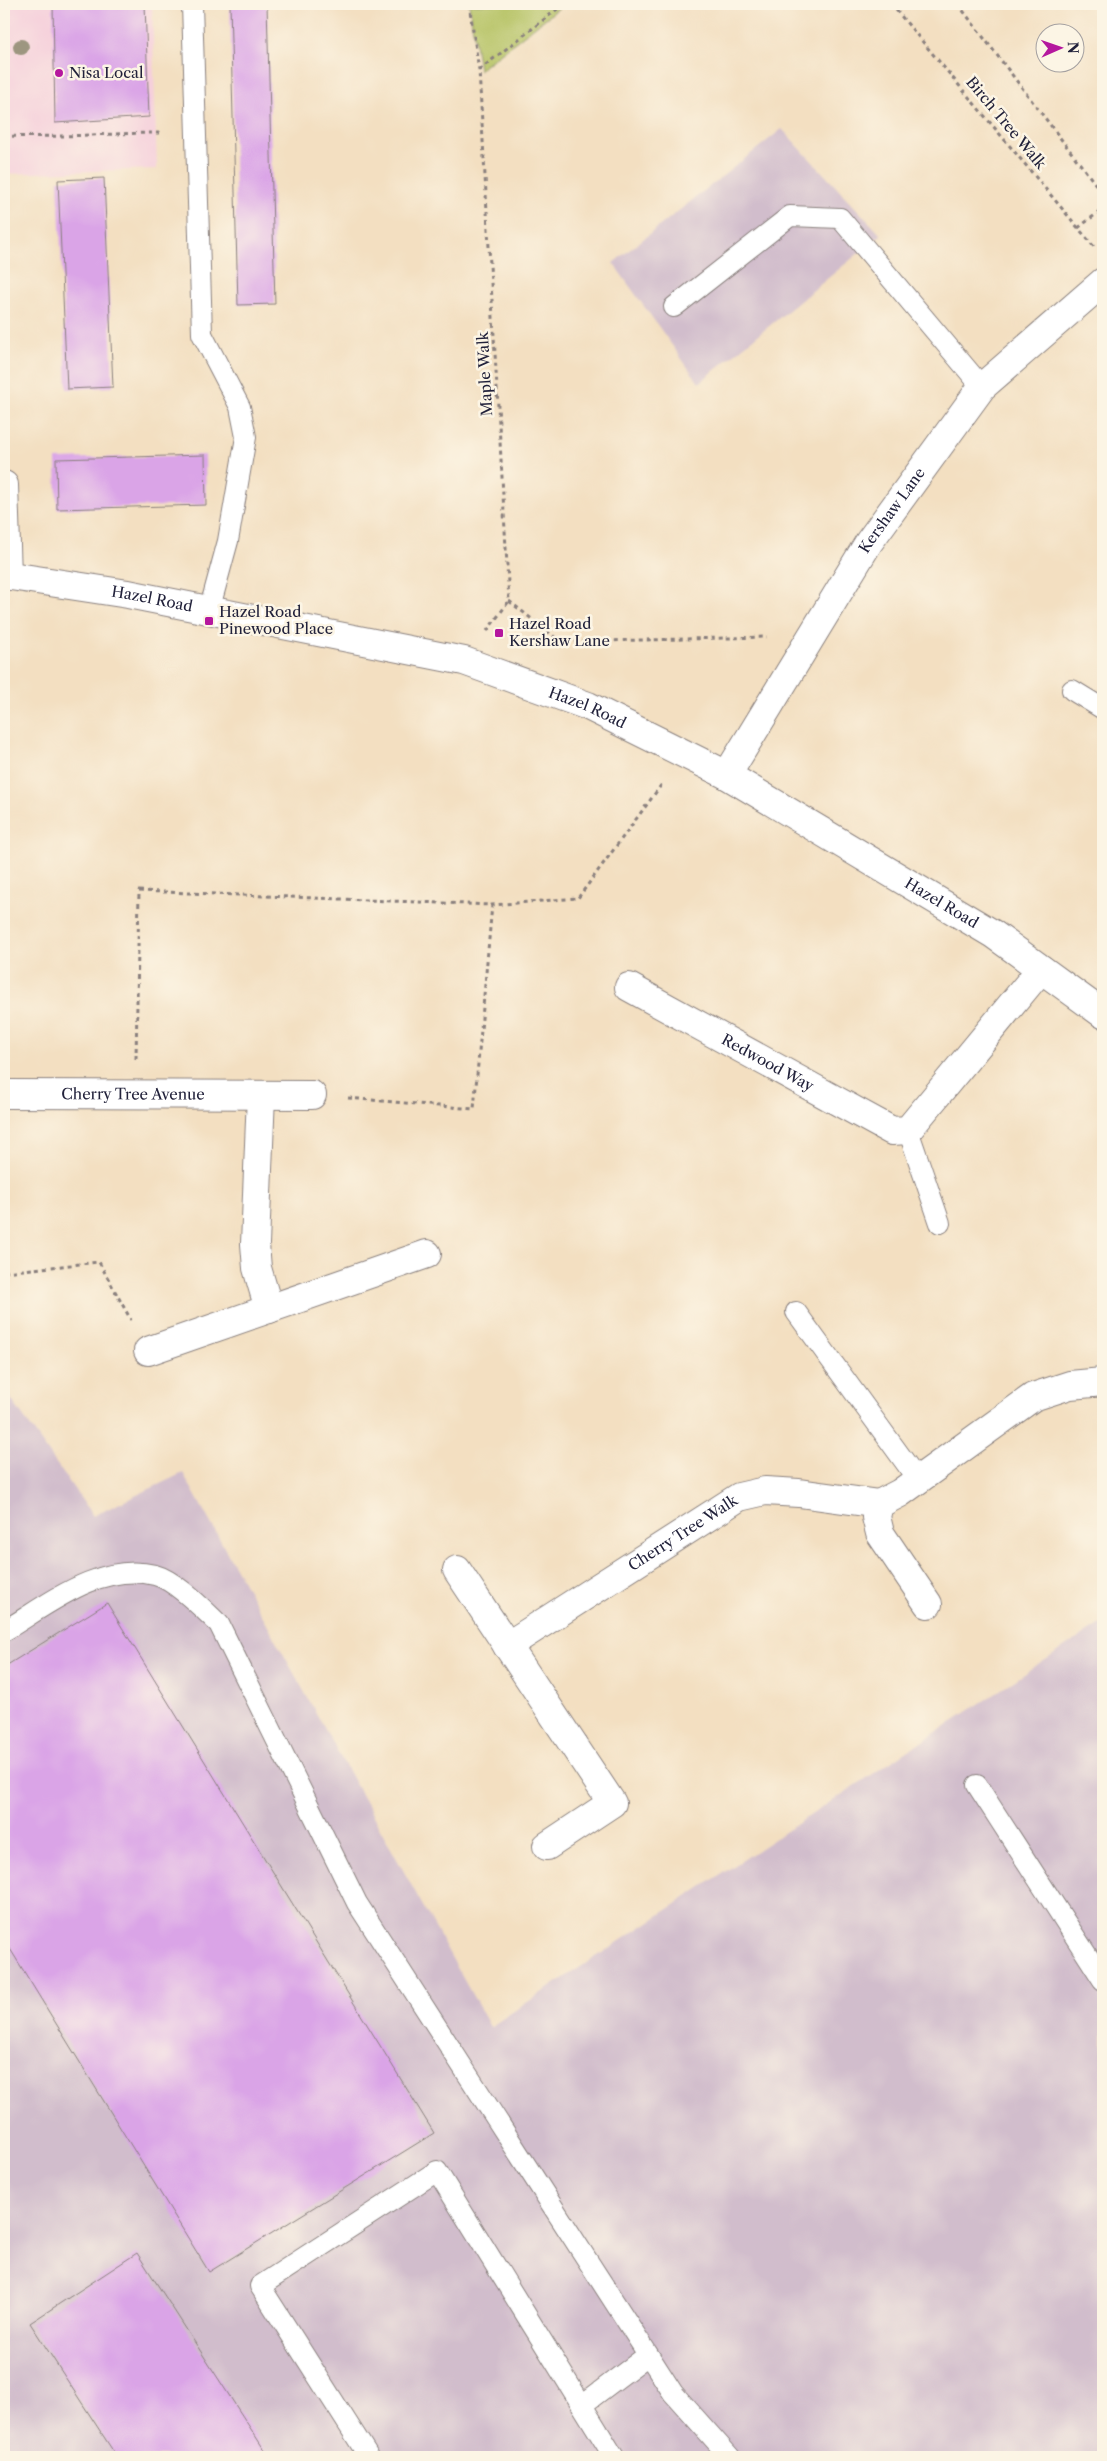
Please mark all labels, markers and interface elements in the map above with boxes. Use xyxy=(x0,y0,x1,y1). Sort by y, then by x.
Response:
north arrow xyxy=(1034,22,1084,72)
text: N xyxy=(1064,41,1082,54)
place label: Nisa Local xyxy=(69,63,144,82)
marker: Nisa Local xyxy=(53,67,65,79)
street label: Birch Tree Walk xyxy=(962,73,1051,174)
street label: Maple Walk xyxy=(473,330,496,417)
street label: Kershaw Lane xyxy=(855,464,929,556)
street label: Hazel Road xyxy=(110,582,194,616)
place label: Hazel Road Pinewood Place xyxy=(219,602,333,638)
place label: Hazel Road Kershaw Lane xyxy=(509,614,610,650)
marker: Hazel Road Pinewood Place xyxy=(203,615,215,627)
marker: Hazel Road Kershaw Lane xyxy=(493,627,505,639)
street label: Hazel Road xyxy=(546,683,629,732)
street label: Hazel Road xyxy=(901,873,982,932)
street label: Redwood Way xyxy=(718,1030,818,1096)
street label: Cherry Tree Avenue xyxy=(61,1084,205,1104)
street label: Cherry Tree Walk xyxy=(624,1490,742,1575)

